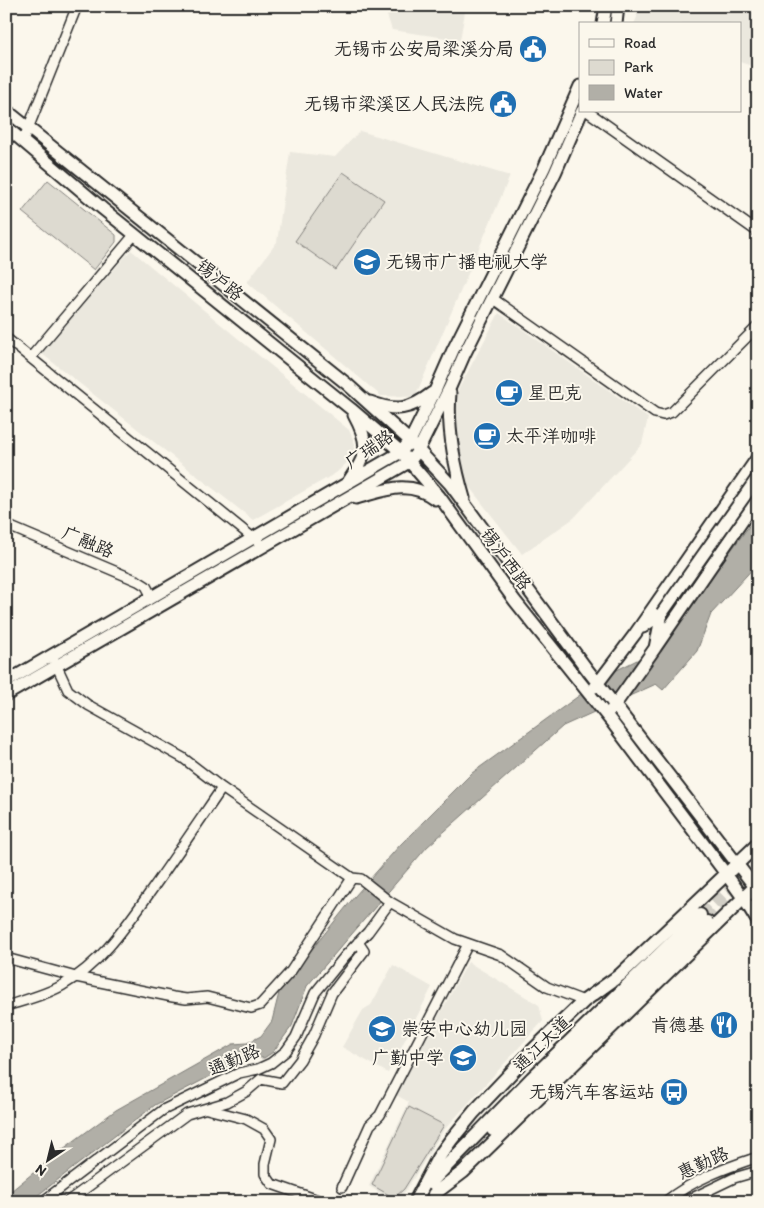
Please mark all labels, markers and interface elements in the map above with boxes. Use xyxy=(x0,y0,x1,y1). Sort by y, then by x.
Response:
legend xyxy=(579,22,742,112)
public building icon: 无锡市公安局梁溪分局 xyxy=(518,34,548,64)
text: Road xyxy=(624,34,657,52)
place label: 无锡市公安局梁溪分局 xyxy=(334,38,514,60)
text: Park xyxy=(624,58,654,76)
text: Water xyxy=(624,84,663,102)
public building icon: 无锡市梁溪区人民法院 xyxy=(488,89,518,119)
place label: 无锡市梁溪区人民法院 xyxy=(304,93,484,115)
school or university icon: 无锡市广播电视大学 xyxy=(352,247,382,277)
place label: 无锡市广播电视大学 xyxy=(386,251,548,273)
street label: 锡沪路 xyxy=(192,254,248,306)
cafe icon: 星巴克 xyxy=(494,378,524,408)
place label: 星巴克 xyxy=(528,382,582,404)
cafe icon: 太平洋咖啡 xyxy=(472,421,502,451)
street label: 广瑞路 xyxy=(340,425,398,473)
place label: 太平洋咖啡 xyxy=(506,425,596,447)
street label: 广融路 xyxy=(59,521,117,563)
street label: 锡沪西路 xyxy=(476,523,536,595)
restaurant icon: 肯德基 xyxy=(709,1010,739,1040)
street label: 通江大道 xyxy=(508,1011,576,1077)
school or university icon: 崇安中心幼儿园 xyxy=(367,1014,397,1044)
place label: 肯德基 xyxy=(651,1014,705,1036)
place label: 崇安中心幼儿园 xyxy=(401,1018,527,1040)
street label: 通勤路 xyxy=(205,1039,263,1081)
school or university icon: 广勤中学 xyxy=(448,1043,478,1073)
place label: 广勤中学 xyxy=(372,1047,444,1069)
bus stop icon: 无锡汽车客运站 xyxy=(659,1077,689,1107)
place label: 无锡汽车客运站 xyxy=(529,1081,655,1103)
north arrow xyxy=(22,1136,72,1186)
street label: 惠勤路 xyxy=(674,1142,732,1184)
text: N xyxy=(32,1161,50,1180)

